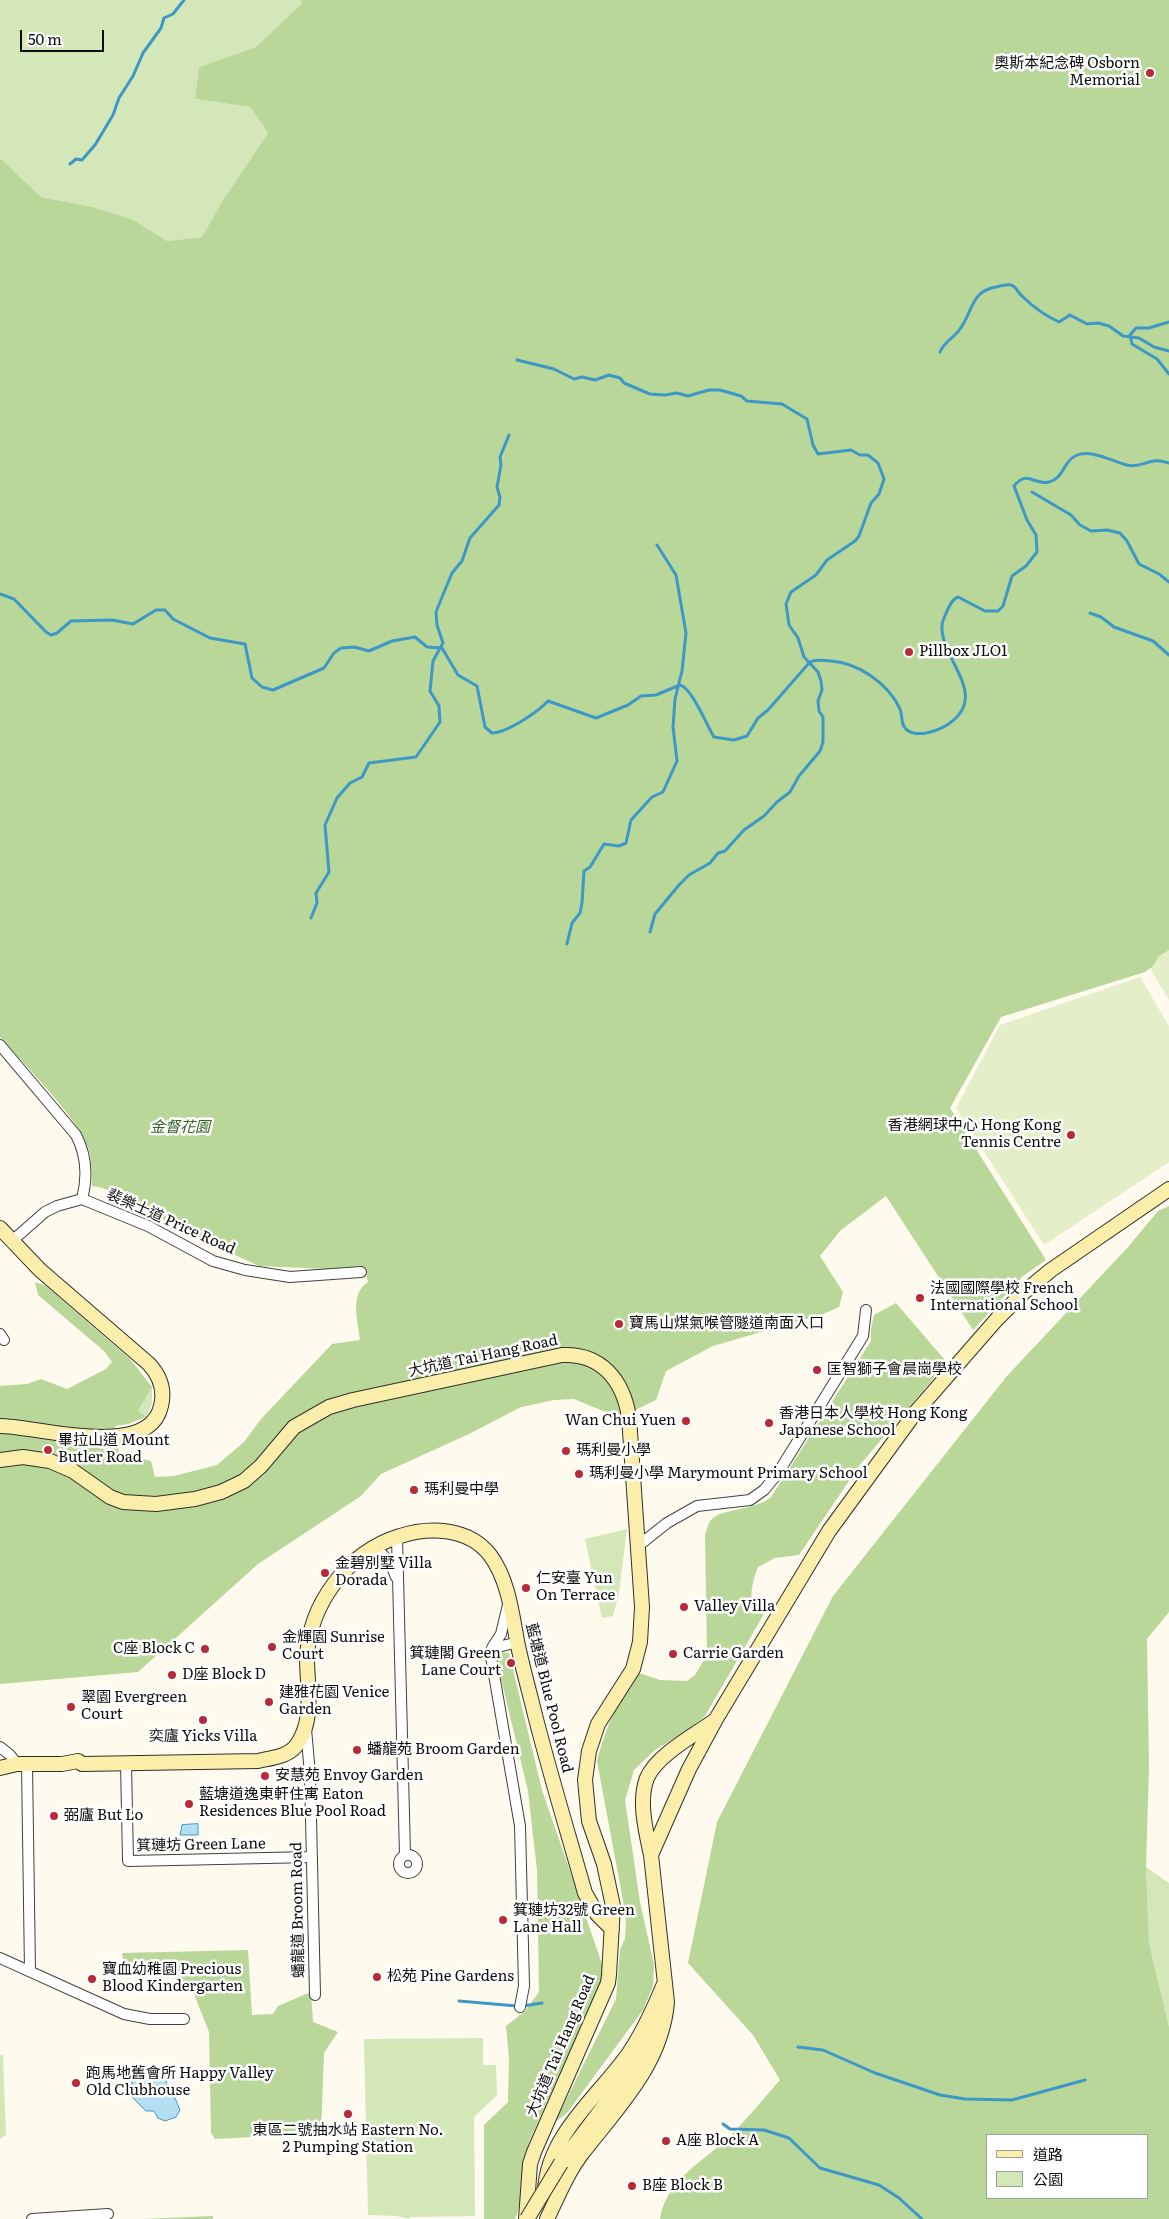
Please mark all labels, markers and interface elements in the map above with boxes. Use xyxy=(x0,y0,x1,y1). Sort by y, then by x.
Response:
scale bar xyxy=(22,20,106,52)
text: 50 m xyxy=(28,27,62,50)
place label: 奧斯本紀念碑 Osborn Memorial xyxy=(994,55,1140,90)
marker: 奧斯本紀念碑 Osborn Memorial xyxy=(1144,67,1156,79)
place label: Pillbox JLO1 xyxy=(919,643,1007,661)
marker: Pillbox JLO1 xyxy=(903,646,915,658)
place label: 香港網球中心 Hong Kong Tennis Centre xyxy=(888,1117,1061,1152)
park label: 金督花園 xyxy=(150,1119,210,1137)
marker: 香港網球中心 Hong Kong Tennis Centre xyxy=(1065,1129,1077,1141)
street label: 裴樂士道 Price Road xyxy=(104,1186,238,1258)
place label: 法國國際學校 French International School xyxy=(930,1280,1078,1315)
marker: 法國國際學校 French International School xyxy=(914,1292,926,1304)
place label: 寶馬山煤氣喉管隧道南面入口 xyxy=(629,1315,824,1333)
marker: 寶馬山煤氣喉管隧道南面入口 xyxy=(613,1318,625,1330)
street label: 大坑道 Tai Hang Road xyxy=(407,1331,559,1381)
place label: 匡智獅子會晨崗學校 xyxy=(827,1361,962,1379)
marker: 匡智獅子會晨崗學校 xyxy=(811,1364,823,1376)
place label: 香港日本人學校 Hong Kong Japanese School xyxy=(779,1405,967,1440)
place label: Wan Chui Yuen xyxy=(565,1412,676,1430)
marker: Wan Chui Yuen xyxy=(680,1415,692,1427)
marker: 香港日本人學校 Hong Kong Japanese School xyxy=(763,1417,775,1429)
place label: 畢拉山道 Mount Butler Road xyxy=(58,1432,170,1467)
place label: 瑪利曼小學 xyxy=(576,1442,651,1460)
marker: 畢拉山道 Mount Butler Road xyxy=(42,1444,54,1456)
marker: 瑪利曼小學 xyxy=(560,1445,572,1457)
place label: 瑪利曼小學 Marymount Primary School xyxy=(589,1465,868,1483)
marker: 瑪利曼小學 Marymount Primary School xyxy=(573,1468,585,1480)
place label: 瑪利曼中學 xyxy=(424,1481,499,1499)
marker: 瑪利曼中學 xyxy=(408,1484,420,1496)
place label: 金碧別墅 Villa Dorada xyxy=(335,1555,432,1590)
marker: 金碧別墅 Villa Dorada xyxy=(319,1567,331,1579)
place label: 仁安臺 Yun On Terrace xyxy=(536,1570,615,1605)
marker: 仁安臺 Yun On Terrace xyxy=(520,1582,532,1594)
place label: Valley Villa xyxy=(694,1598,775,1616)
marker: Valley Villa xyxy=(678,1601,690,1613)
street label: 藍塘道 Blue Pool Road xyxy=(522,1621,576,1775)
place label: 金輝園 Sunrise Court xyxy=(282,1629,385,1664)
place label: C座 Block C xyxy=(113,1640,195,1658)
marker: 金輝園 Sunrise Court xyxy=(266,1641,278,1653)
marker: C座 Block C xyxy=(199,1643,211,1655)
place label: 箕璉閣 Green Lane Court xyxy=(409,1645,501,1680)
place label: Carrie Garden xyxy=(683,1645,784,1663)
marker: Carrie Garden xyxy=(667,1648,679,1660)
marker: 箕璉閣 Green Lane Court xyxy=(505,1657,517,1669)
place label: D座 Block D xyxy=(182,1666,266,1684)
marker: D座 Block D xyxy=(166,1669,178,1681)
place label: 建雅花園 Venice Garden xyxy=(279,1684,389,1719)
place label: 翠園 Evergreen Court xyxy=(81,1689,187,1724)
marker: 建雅花園 Venice Garden xyxy=(263,1696,275,1708)
marker: 翠園 Evergreen Court xyxy=(65,1701,77,1713)
marker: 奕廬 Yicks Villa xyxy=(197,1714,209,1726)
place label: 奕廬 Yicks Villa xyxy=(149,1728,257,1746)
place label: 蟠龍苑 Broom Garden xyxy=(367,1741,520,1759)
marker: 蟠龍苑 Broom Garden xyxy=(351,1744,363,1756)
place label: 安慧苑 Envoy Garden xyxy=(275,1767,423,1785)
marker: 安慧苑 Envoy Garden xyxy=(259,1770,271,1782)
place label: 藍塘道逸東軒住寓 Eaton Residences Blue Pool Road xyxy=(199,1786,386,1821)
marker: 藍塘道逸東軒住寓 Eaton Residences Blue Pool Road xyxy=(183,1798,195,1810)
place label: 弼廬 But Lo xyxy=(64,1807,143,1825)
marker: 弼廬 But Lo xyxy=(48,1810,60,1822)
street label: 箕璉坊 Green Lane xyxy=(136,1835,266,1855)
street label: 蟠龍道 Broom Road xyxy=(288,1842,308,1978)
place label: 箕璉坊32號 Green Lane Hall xyxy=(513,1902,635,1937)
marker: 箕璉坊32號 Green Lane Hall xyxy=(497,1914,509,1926)
place label: 寶血幼稚園 Precious Blood Kindergarten xyxy=(102,1961,243,1996)
place label: 松苑 Pine Gardens xyxy=(387,1968,514,1986)
marker: 松苑 Pine Gardens xyxy=(371,1971,383,1983)
street label: 大坑道 Tai Hang Road xyxy=(523,1972,599,2120)
marker: 寶血幼稚園 Precious Blood Kindergarten xyxy=(86,1973,98,1985)
place label: 跑馬地舊會所 Happy Valley Old Clubhouse xyxy=(86,2065,274,2100)
marker: 跑馬地舊會所 Happy Valley Old Clubhouse xyxy=(70,2077,82,2089)
marker: 東區二號抽水站 Eastern No. 2 Pumping Station xyxy=(342,2108,354,2120)
place label: 東區二號抽水站 Eastern No. 2 Pumping Station xyxy=(252,2122,444,2157)
place label: A座 Block A xyxy=(676,2132,759,2150)
legend xyxy=(986,2134,1149,2199)
marker: A座 Block A xyxy=(660,2135,672,2147)
text: 道路 xyxy=(1033,2142,1063,2165)
text: 公園 xyxy=(1033,2167,1063,2190)
place label: B座 Block B xyxy=(642,2177,723,2195)
marker: B座 Block B xyxy=(626,2180,638,2192)

